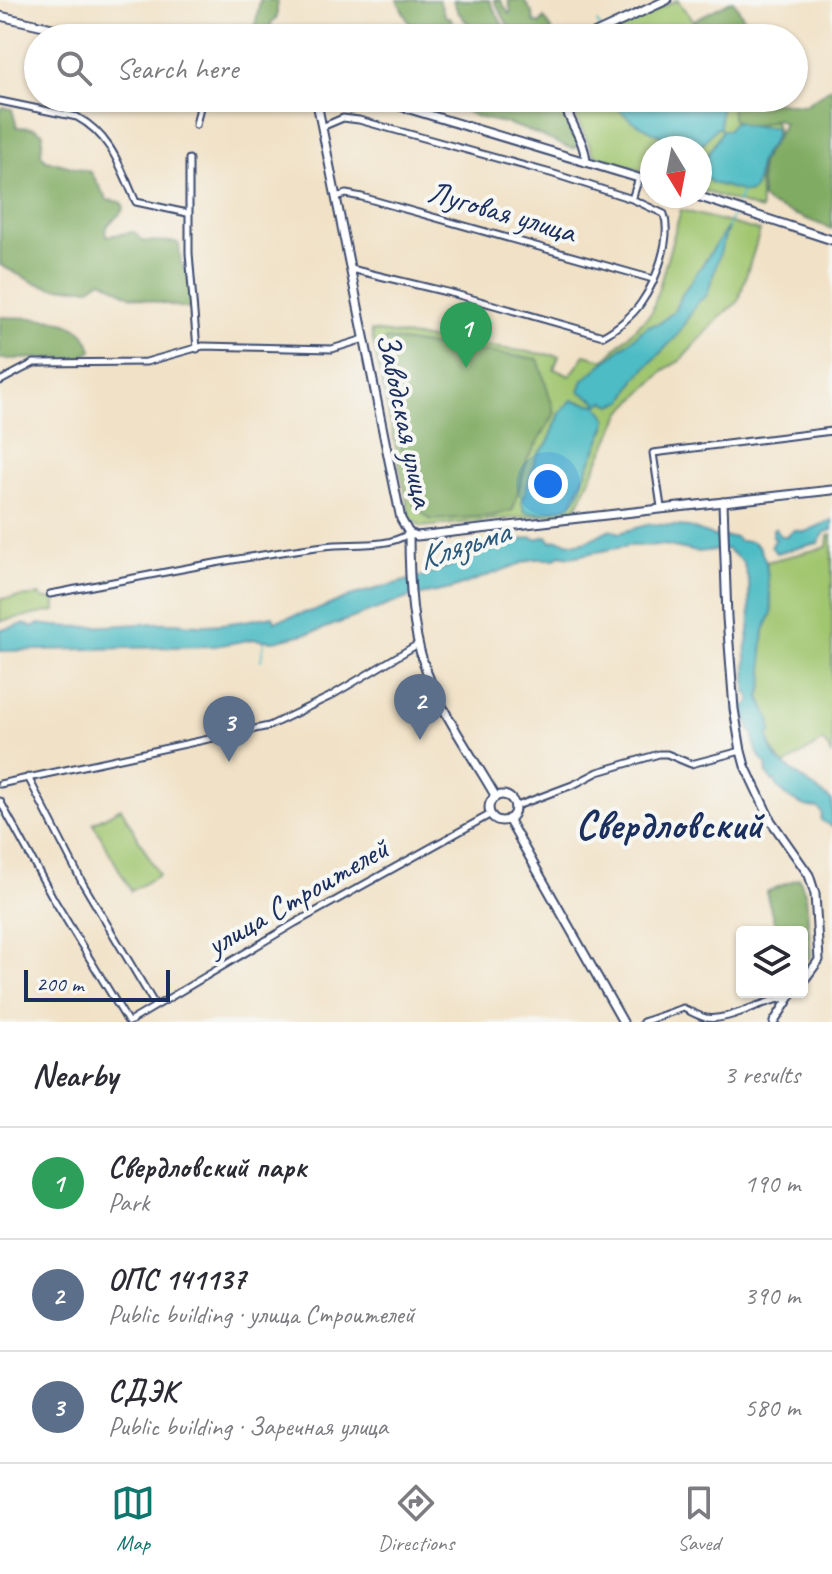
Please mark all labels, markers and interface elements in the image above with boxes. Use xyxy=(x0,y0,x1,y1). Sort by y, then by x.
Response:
search box xyxy=(24,24,808,112)
icon: search xyxy=(52,46,96,90)
text: Search here xyxy=(116,49,238,87)
north arrow xyxy=(640,136,712,208)
street label: Луговая улица xyxy=(423,171,583,253)
pin: 1 xyxy=(440,302,492,368)
street label: Заводская улица xyxy=(367,329,444,513)
your location xyxy=(528,464,568,504)
water label: Клязьма xyxy=(412,509,517,579)
pin: 2 xyxy=(394,674,446,740)
pin: 3 xyxy=(203,696,255,762)
district label: Свердловский xyxy=(576,800,765,850)
street label: улица Строителей xyxy=(197,827,397,966)
map controls xyxy=(736,926,808,998)
button: layers xyxy=(736,926,808,998)
scale bar xyxy=(24,966,170,1002)
text: 200 m xyxy=(36,970,83,998)
text: Nearby xyxy=(32,1053,118,1096)
text: 3 results xyxy=(724,1058,800,1091)
text: Свердловский парк xyxy=(108,1148,307,1186)
text: 1 xyxy=(52,1167,64,1200)
text: 190 m xyxy=(744,1167,800,1200)
text: Park xyxy=(108,1186,149,1219)
text: ОПС 141137 xyxy=(108,1260,246,1298)
text: 2 xyxy=(52,1279,64,1312)
text: 390 m xyxy=(744,1279,800,1312)
text: Public building · улица Строителей xyxy=(108,1298,415,1331)
text: СДЭК xyxy=(108,1372,177,1410)
text: 3 xyxy=(52,1391,64,1424)
text: 580 m xyxy=(744,1391,800,1424)
text: Public building · Заречная улица xyxy=(108,1410,388,1443)
tab: Map xyxy=(111,1481,155,1557)
tab: Directions xyxy=(378,1481,454,1557)
tab: Saved xyxy=(677,1481,721,1557)

